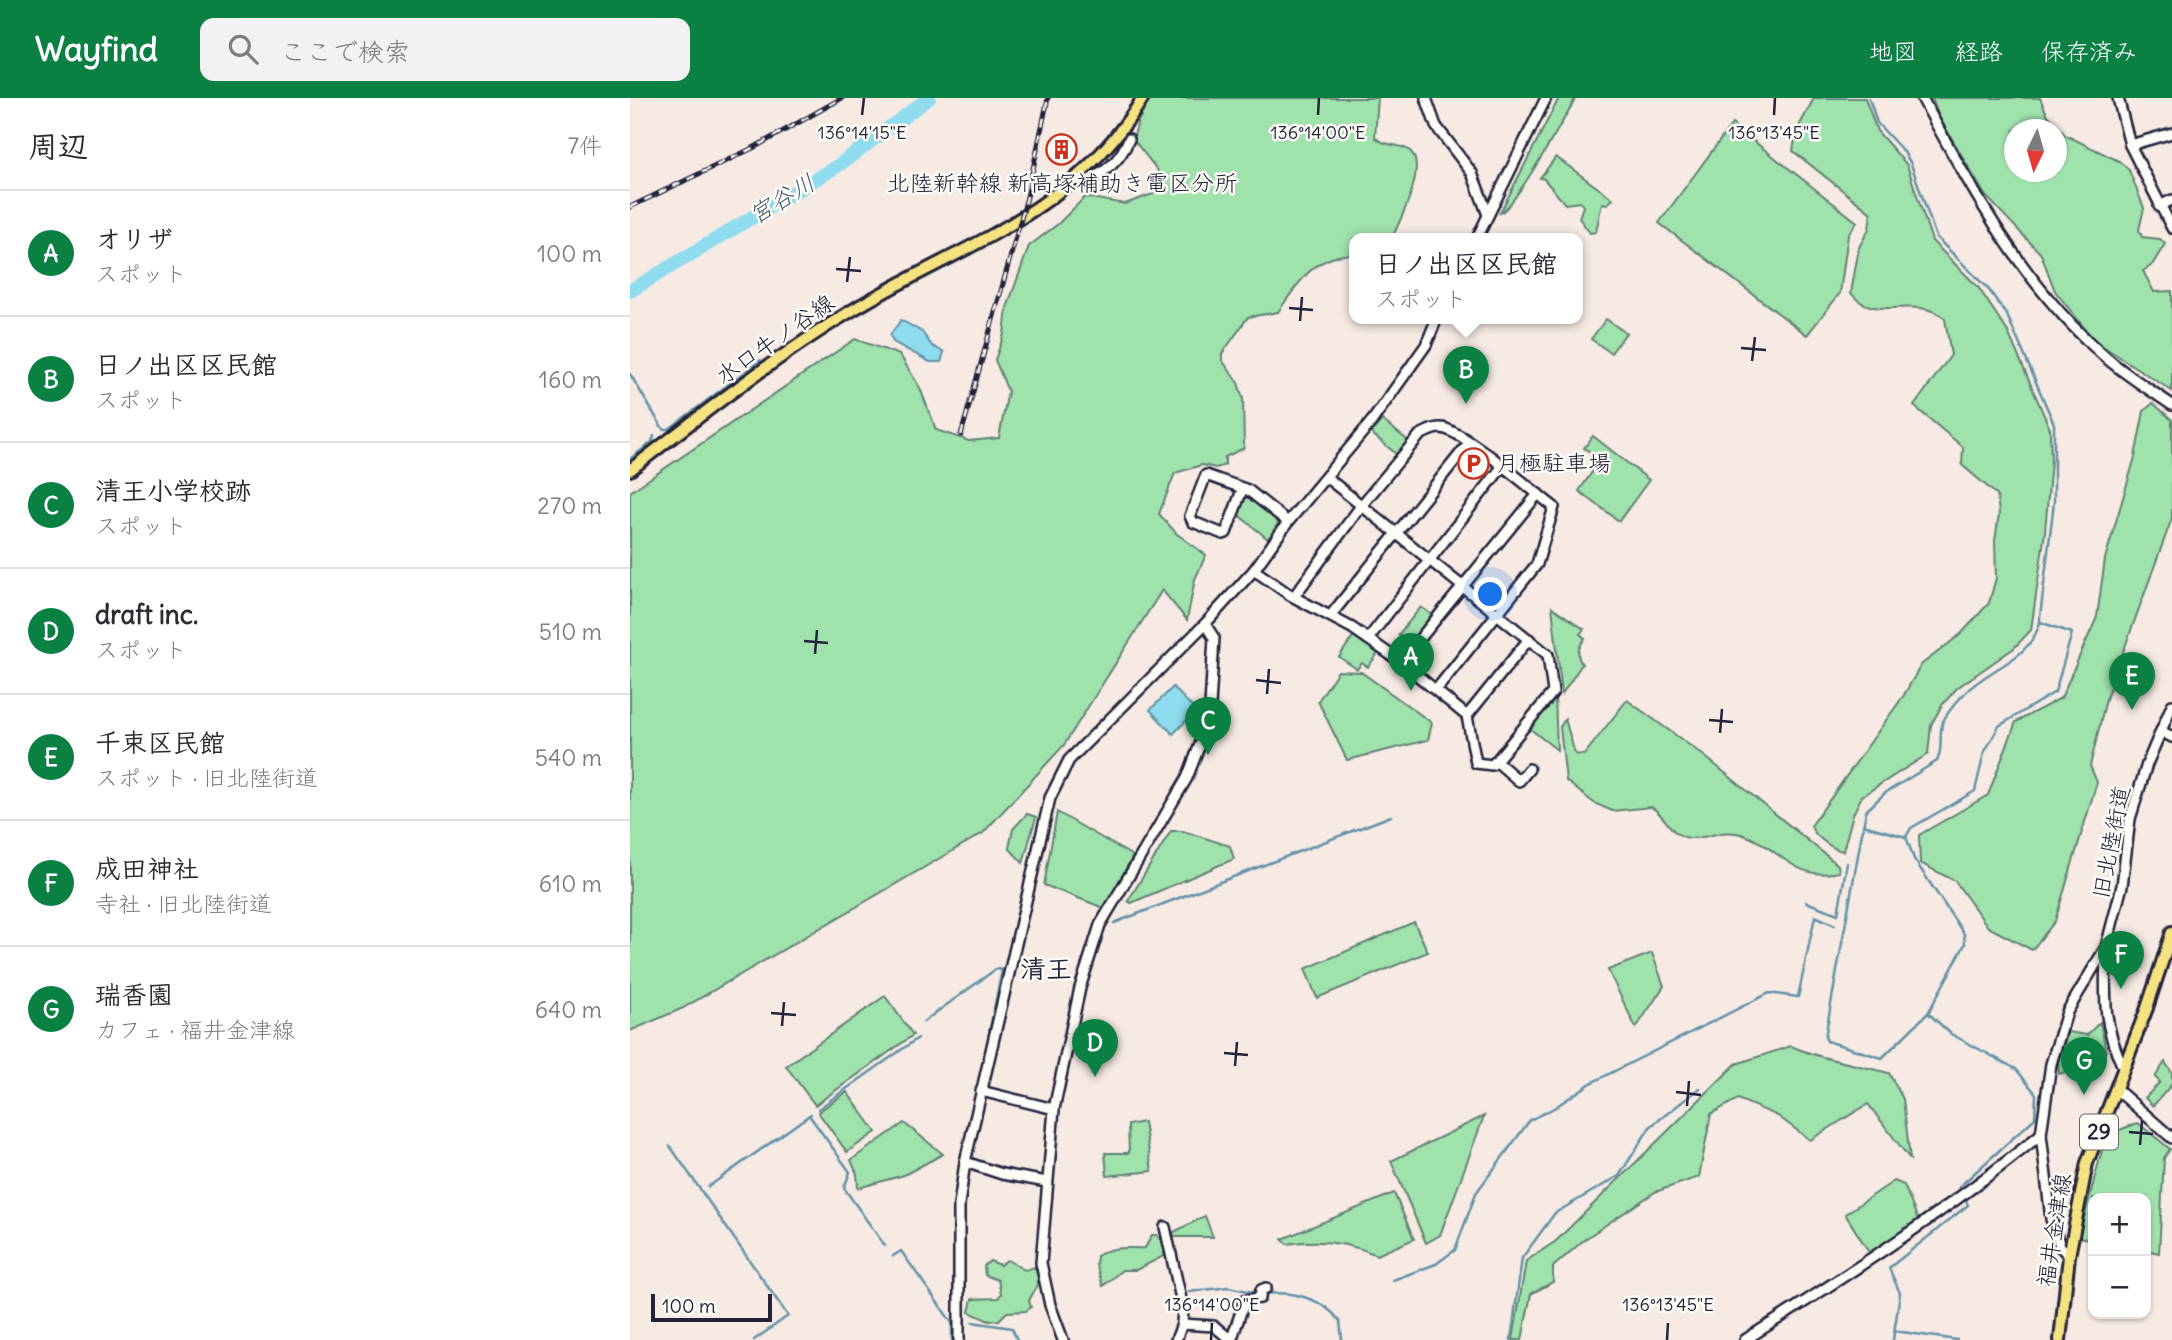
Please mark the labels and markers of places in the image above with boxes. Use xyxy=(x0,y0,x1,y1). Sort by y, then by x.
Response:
building icon: 北陸新幹線 新高塚補助き電区分所 xyxy=(1045,132,1079,166)
place label: 北陸新幹線 新高塚補助き電区分所 xyxy=(887,168,1237,197)
pin: B xyxy=(1443,346,1489,404)
parking icon: 月極駐車場 xyxy=(1456,446,1490,480)
place label: 月極駐車場 xyxy=(1496,448,1611,477)
pin: A xyxy=(1388,633,1434,691)
pin: E xyxy=(2109,652,2155,710)
pin: C xyxy=(1185,697,1231,755)
pin: F xyxy=(2098,931,2144,989)
pin: D xyxy=(1072,1019,1118,1077)
pin: G xyxy=(2061,1037,2107,1095)

